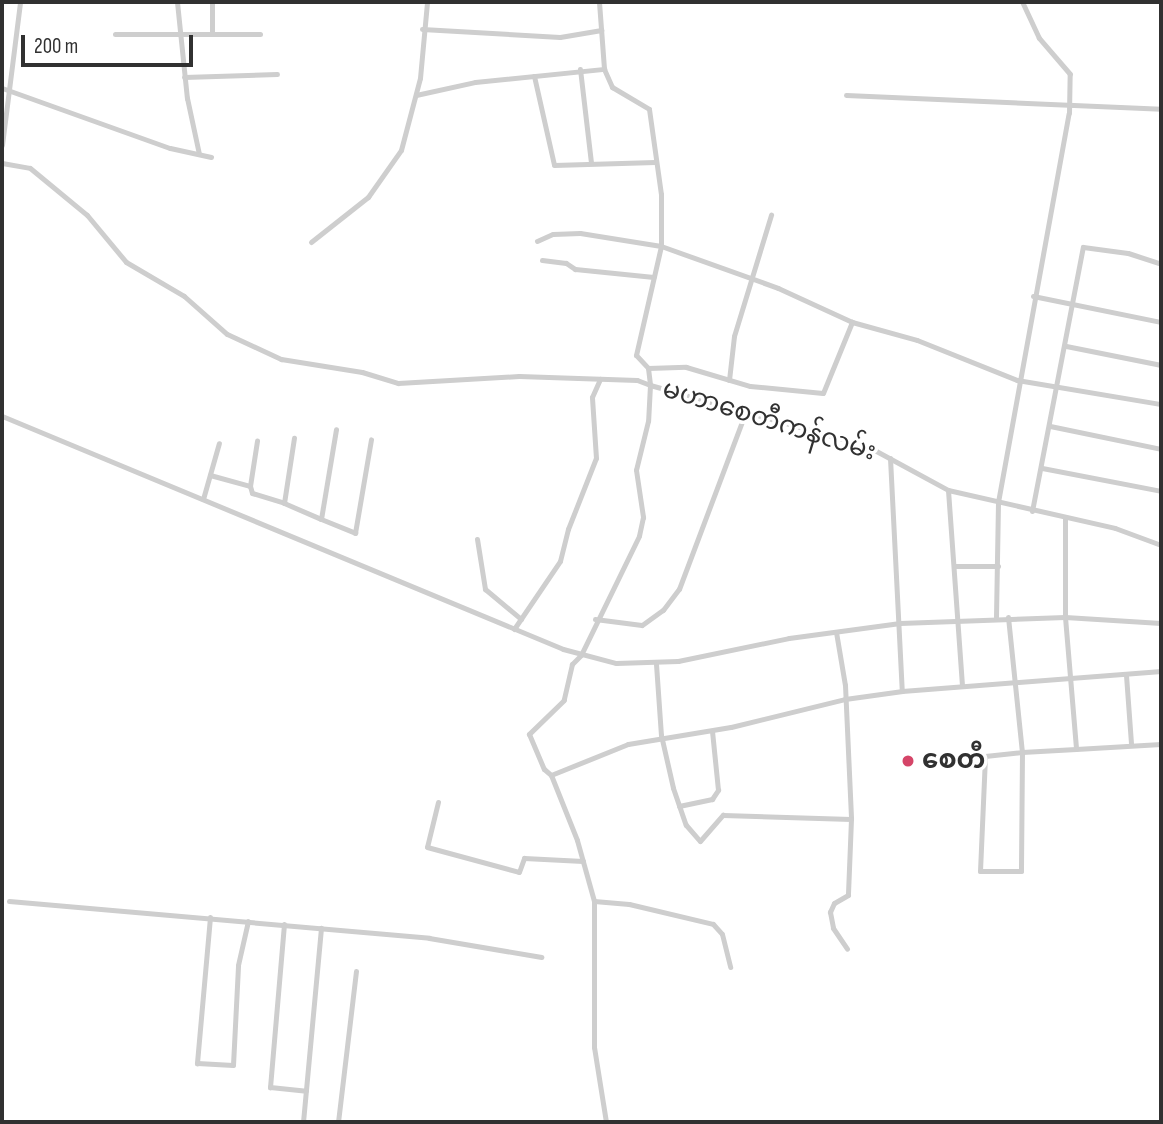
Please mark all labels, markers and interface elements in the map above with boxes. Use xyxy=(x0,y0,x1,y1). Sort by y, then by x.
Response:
scale bar xyxy=(24,21,196,65)
text: 200 m xyxy=(34,34,78,59)
street label: မဟာစေတီကန်လမ်း xyxy=(659,374,879,468)
place label: စေတီ xyxy=(922,745,985,777)
marker: စေတီ xyxy=(900,753,916,769)

